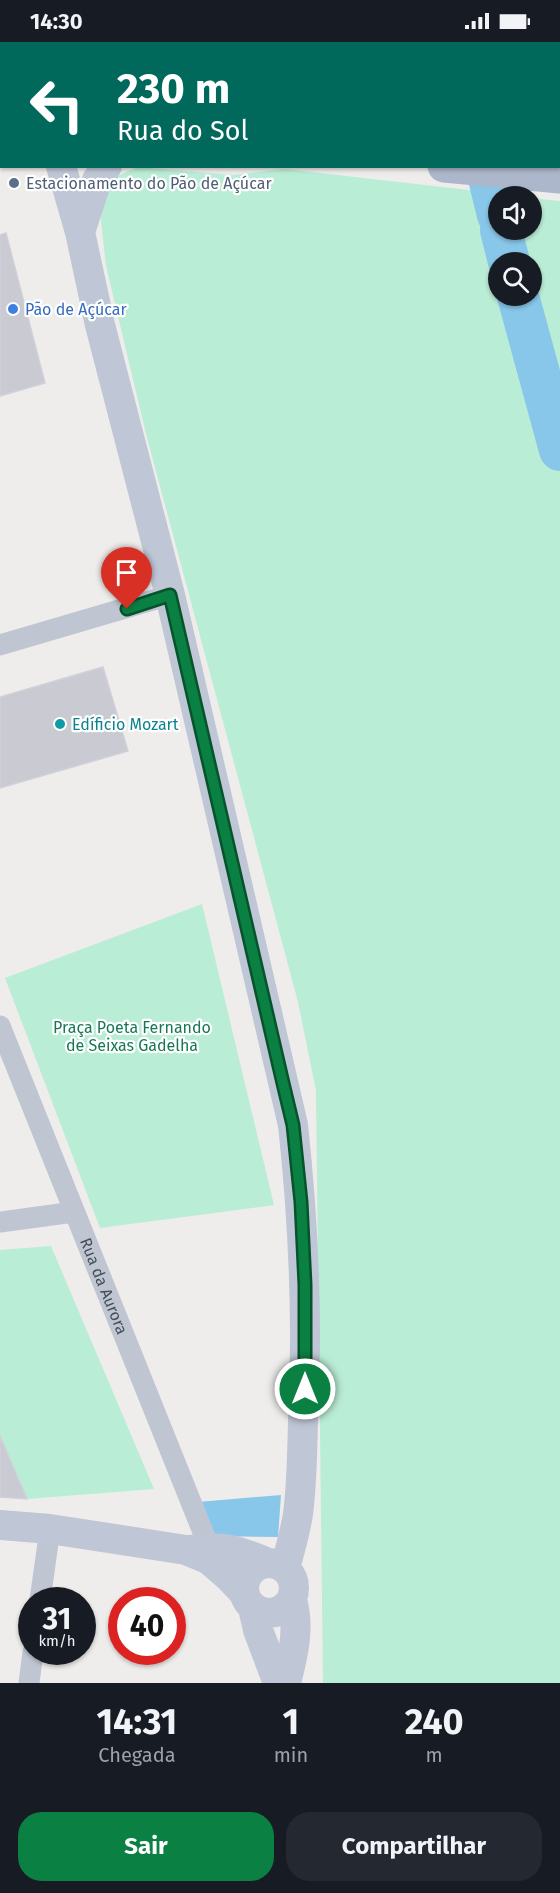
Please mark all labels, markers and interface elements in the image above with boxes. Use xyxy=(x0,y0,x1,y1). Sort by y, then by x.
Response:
text: 14:30 xyxy=(30,8,83,35)
text: 230 m xyxy=(117,64,230,114)
icon: left xyxy=(18,66,96,144)
text: Rua do Sol xyxy=(117,115,248,147)
place label: Estacionamento do Pão de Açúcar xyxy=(26,174,272,194)
marker: Estacionamento do Pão de Açúcar xyxy=(7,176,21,190)
map controls xyxy=(488,186,542,306)
button: sound xyxy=(488,186,542,240)
button: search xyxy=(488,252,542,306)
place label: Pão de Açúcar xyxy=(25,300,127,320)
marker: Pão de Açúcar xyxy=(6,302,20,316)
pin xyxy=(101,547,152,609)
icon: arrive xyxy=(110,556,143,589)
place label: Edíficio Mozart xyxy=(72,715,179,734)
marker: Edíficio Mozart xyxy=(53,717,67,731)
park label: Praça Poeta Fernando de Seixas Gadelha xyxy=(53,1018,211,1055)
street label: Rua da Aurora xyxy=(76,1235,132,1337)
position arrow xyxy=(273,1357,337,1421)
speed limit sign: 40 xyxy=(108,1587,186,1665)
text: 31 xyxy=(43,1601,71,1637)
text: km/h xyxy=(38,1632,76,1650)
text: 14:31 xyxy=(96,1700,177,1744)
text: 1 xyxy=(283,1700,299,1744)
text: 240 xyxy=(405,1700,464,1744)
text: Chegada xyxy=(98,1743,176,1767)
text: min xyxy=(274,1743,308,1767)
text: m xyxy=(426,1743,443,1767)
button: Sair xyxy=(18,1812,274,1881)
button: Compartilhar xyxy=(286,1812,542,1881)

